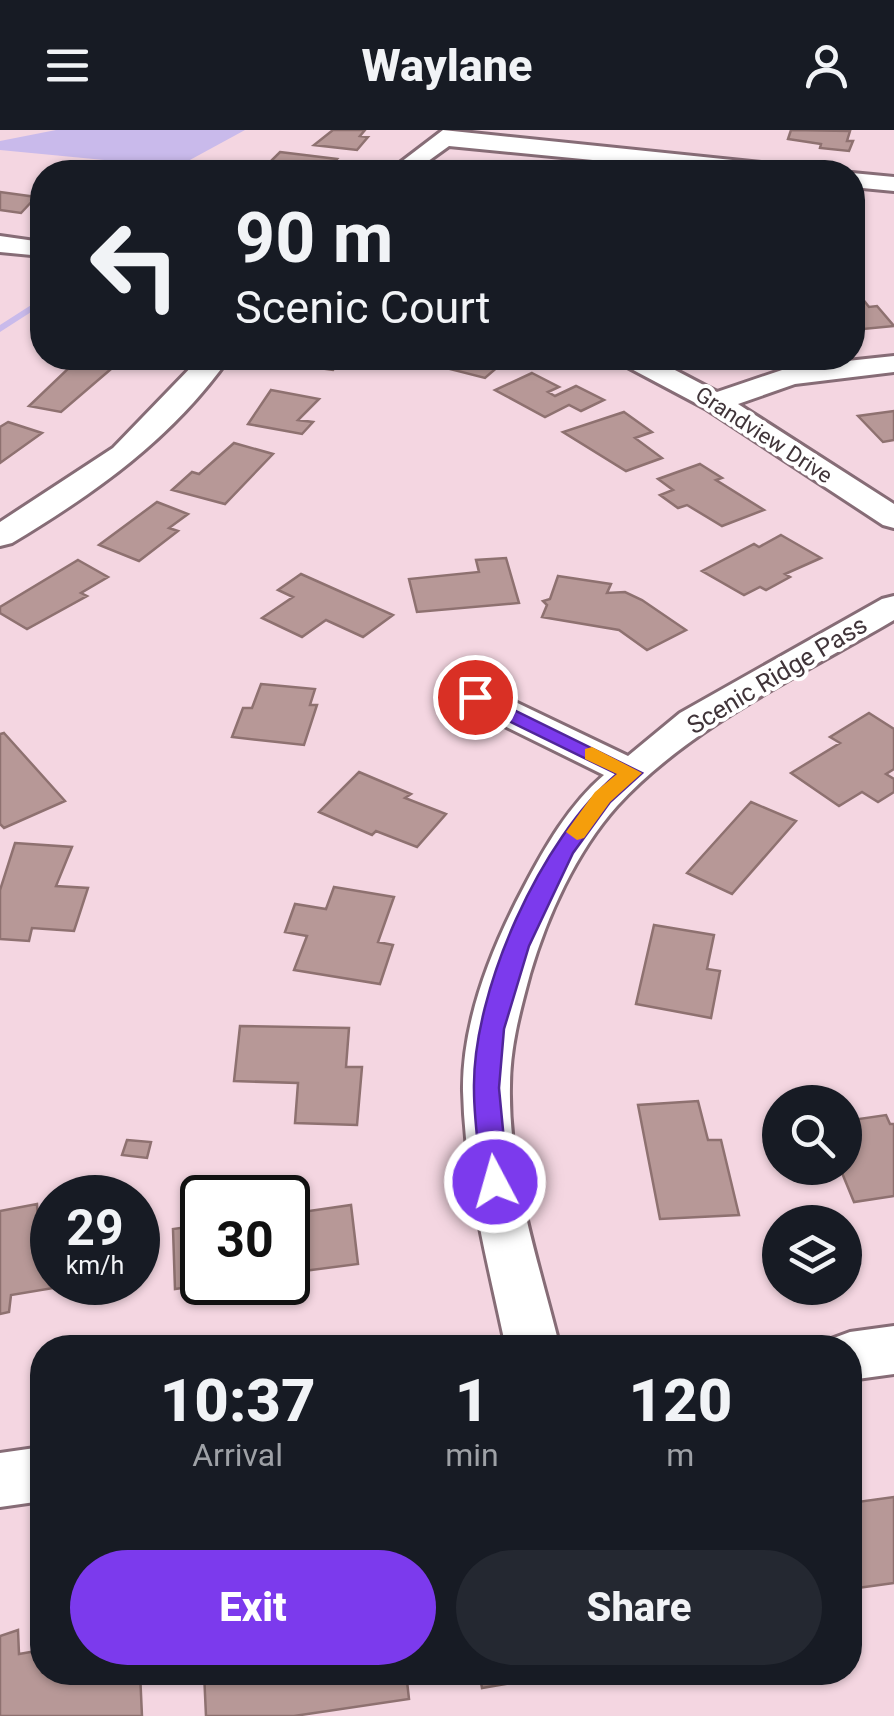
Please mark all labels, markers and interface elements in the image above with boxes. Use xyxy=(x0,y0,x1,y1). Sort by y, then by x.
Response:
icon: menu xyxy=(40,38,95,93)
icon: person xyxy=(799,38,854,93)
text: Waylane xyxy=(361,39,533,92)
text: 90 m xyxy=(235,197,393,279)
icon: left xyxy=(70,200,200,330)
text: Scenic Court xyxy=(235,281,490,334)
street label: Grandview Drive xyxy=(691,382,837,488)
street label: Scenic Ridge Pass xyxy=(682,610,872,740)
pin xyxy=(433,655,518,740)
icon: arrive xyxy=(448,670,503,725)
map controls xyxy=(762,1085,862,1305)
button: search xyxy=(762,1085,862,1185)
position arrow xyxy=(443,1130,547,1234)
speed limit sign: 30 xyxy=(180,1175,310,1305)
text: 29 xyxy=(66,1199,124,1257)
button: layers xyxy=(762,1205,862,1305)
text: km/h xyxy=(66,1251,124,1280)
text: 10:37 xyxy=(160,1365,316,1436)
text: 1 xyxy=(455,1365,489,1436)
text: 120 xyxy=(628,1365,732,1436)
text: Arrival xyxy=(192,1436,283,1474)
text: min xyxy=(445,1436,499,1474)
text: m xyxy=(666,1436,694,1474)
button: Exit xyxy=(70,1550,436,1665)
button: Share xyxy=(456,1550,822,1665)

